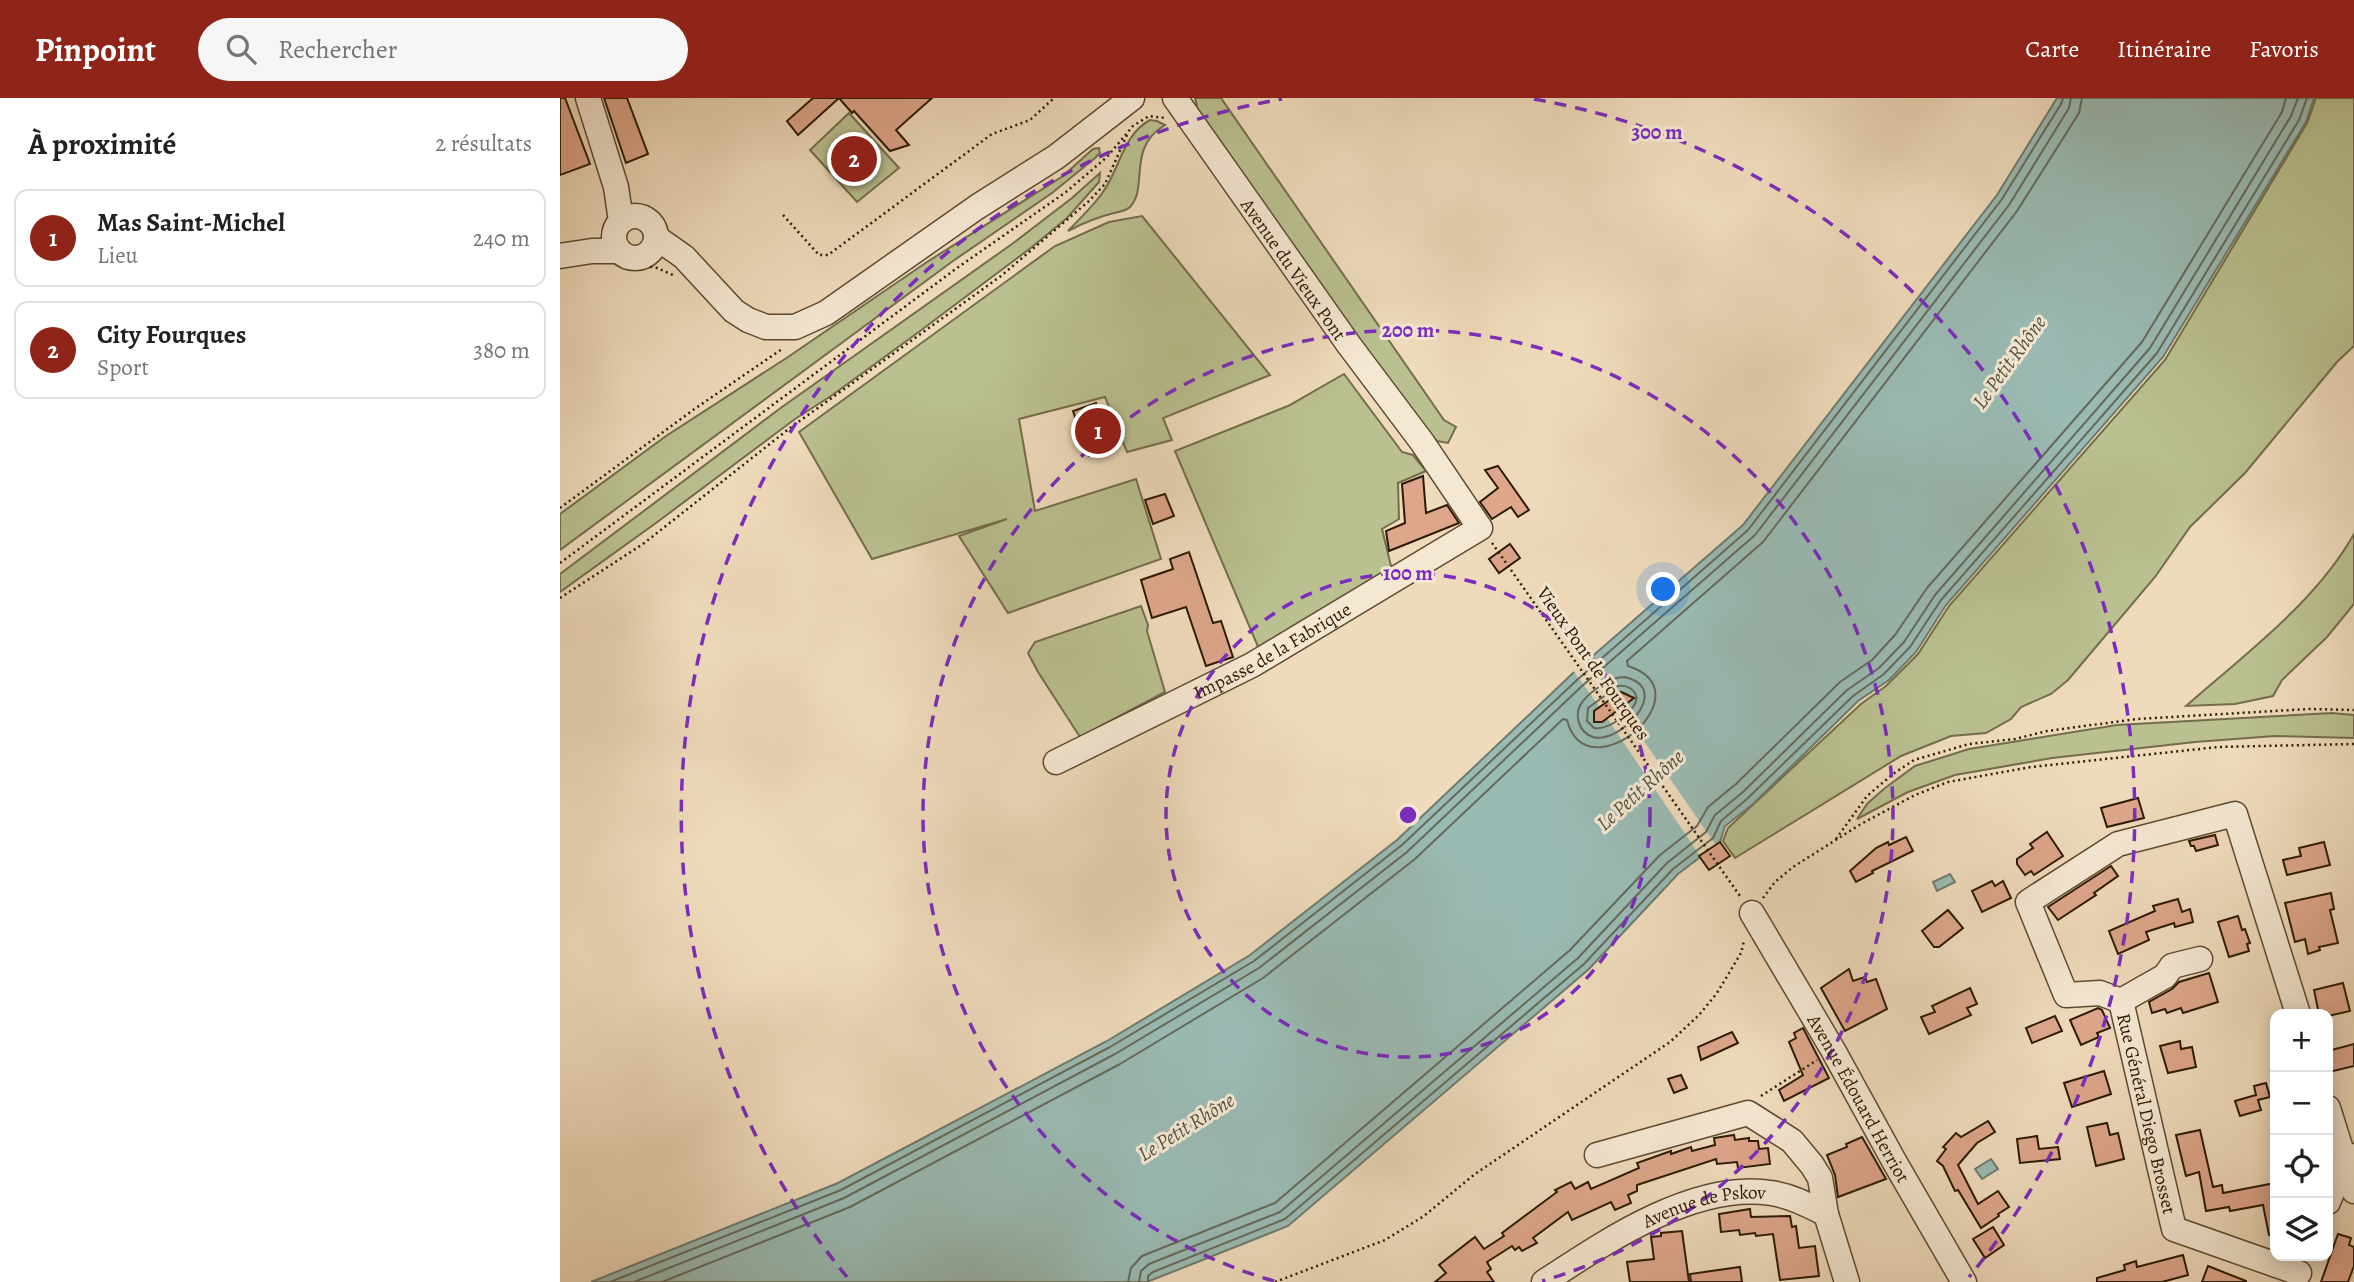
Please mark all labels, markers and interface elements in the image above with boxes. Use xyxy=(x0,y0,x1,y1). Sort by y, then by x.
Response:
search box xyxy=(198,18,688,81)
text: Pinpoint xyxy=(35,27,156,72)
icon: search xyxy=(222,30,260,68)
text: Rechercher xyxy=(278,32,398,67)
text: Carte xyxy=(2025,33,2079,65)
text: Itinéraire xyxy=(2117,33,2211,65)
text: Favoris xyxy=(2249,33,2319,65)
text: 300 m xyxy=(1631,118,1683,146)
text: À proximité xyxy=(28,124,176,164)
text: 2 résultats xyxy=(435,128,532,159)
pin: 2 xyxy=(831,133,877,185)
street label: Avenue du Vieux Pont xyxy=(1234,192,1352,346)
text: Mas Saint-Michel xyxy=(97,205,285,240)
text: 1 xyxy=(49,223,57,254)
text: 240 m xyxy=(473,223,530,254)
text: Lieu xyxy=(97,240,138,271)
water label: Le Petit Rhône xyxy=(1966,309,2053,414)
text: 200 m xyxy=(1382,316,1435,344)
text: City Fourques xyxy=(97,317,246,352)
text: 2 xyxy=(47,335,59,366)
text: 380 m xyxy=(473,335,530,366)
text: Sport xyxy=(97,352,149,383)
pin: 1 xyxy=(1075,405,1121,457)
text: 100 m xyxy=(1383,559,1433,587)
your location xyxy=(1646,572,1680,606)
street label: Vieux Pont de Fourques xyxy=(1530,581,1656,745)
street label: Impasse de la Fabrique xyxy=(1189,597,1356,706)
water label: Le Petit Rhône xyxy=(1590,743,1690,837)
centre of rings xyxy=(1396,803,1420,827)
street label: Avenue Édouard Herriot xyxy=(1800,1009,1916,1188)
map controls xyxy=(2270,1009,2333,1261)
button: + xyxy=(2270,1009,2333,1072)
street label: Rue Général Diego Brosset xyxy=(2110,1011,2182,1217)
button: − xyxy=(2270,1072,2333,1135)
water label: Le Petit Rhône xyxy=(1132,1086,1240,1168)
button: locate xyxy=(2270,1135,2333,1198)
street label: Avenue de Pskov xyxy=(1637,1179,1767,1235)
button: layers xyxy=(2270,1198,2333,1261)

